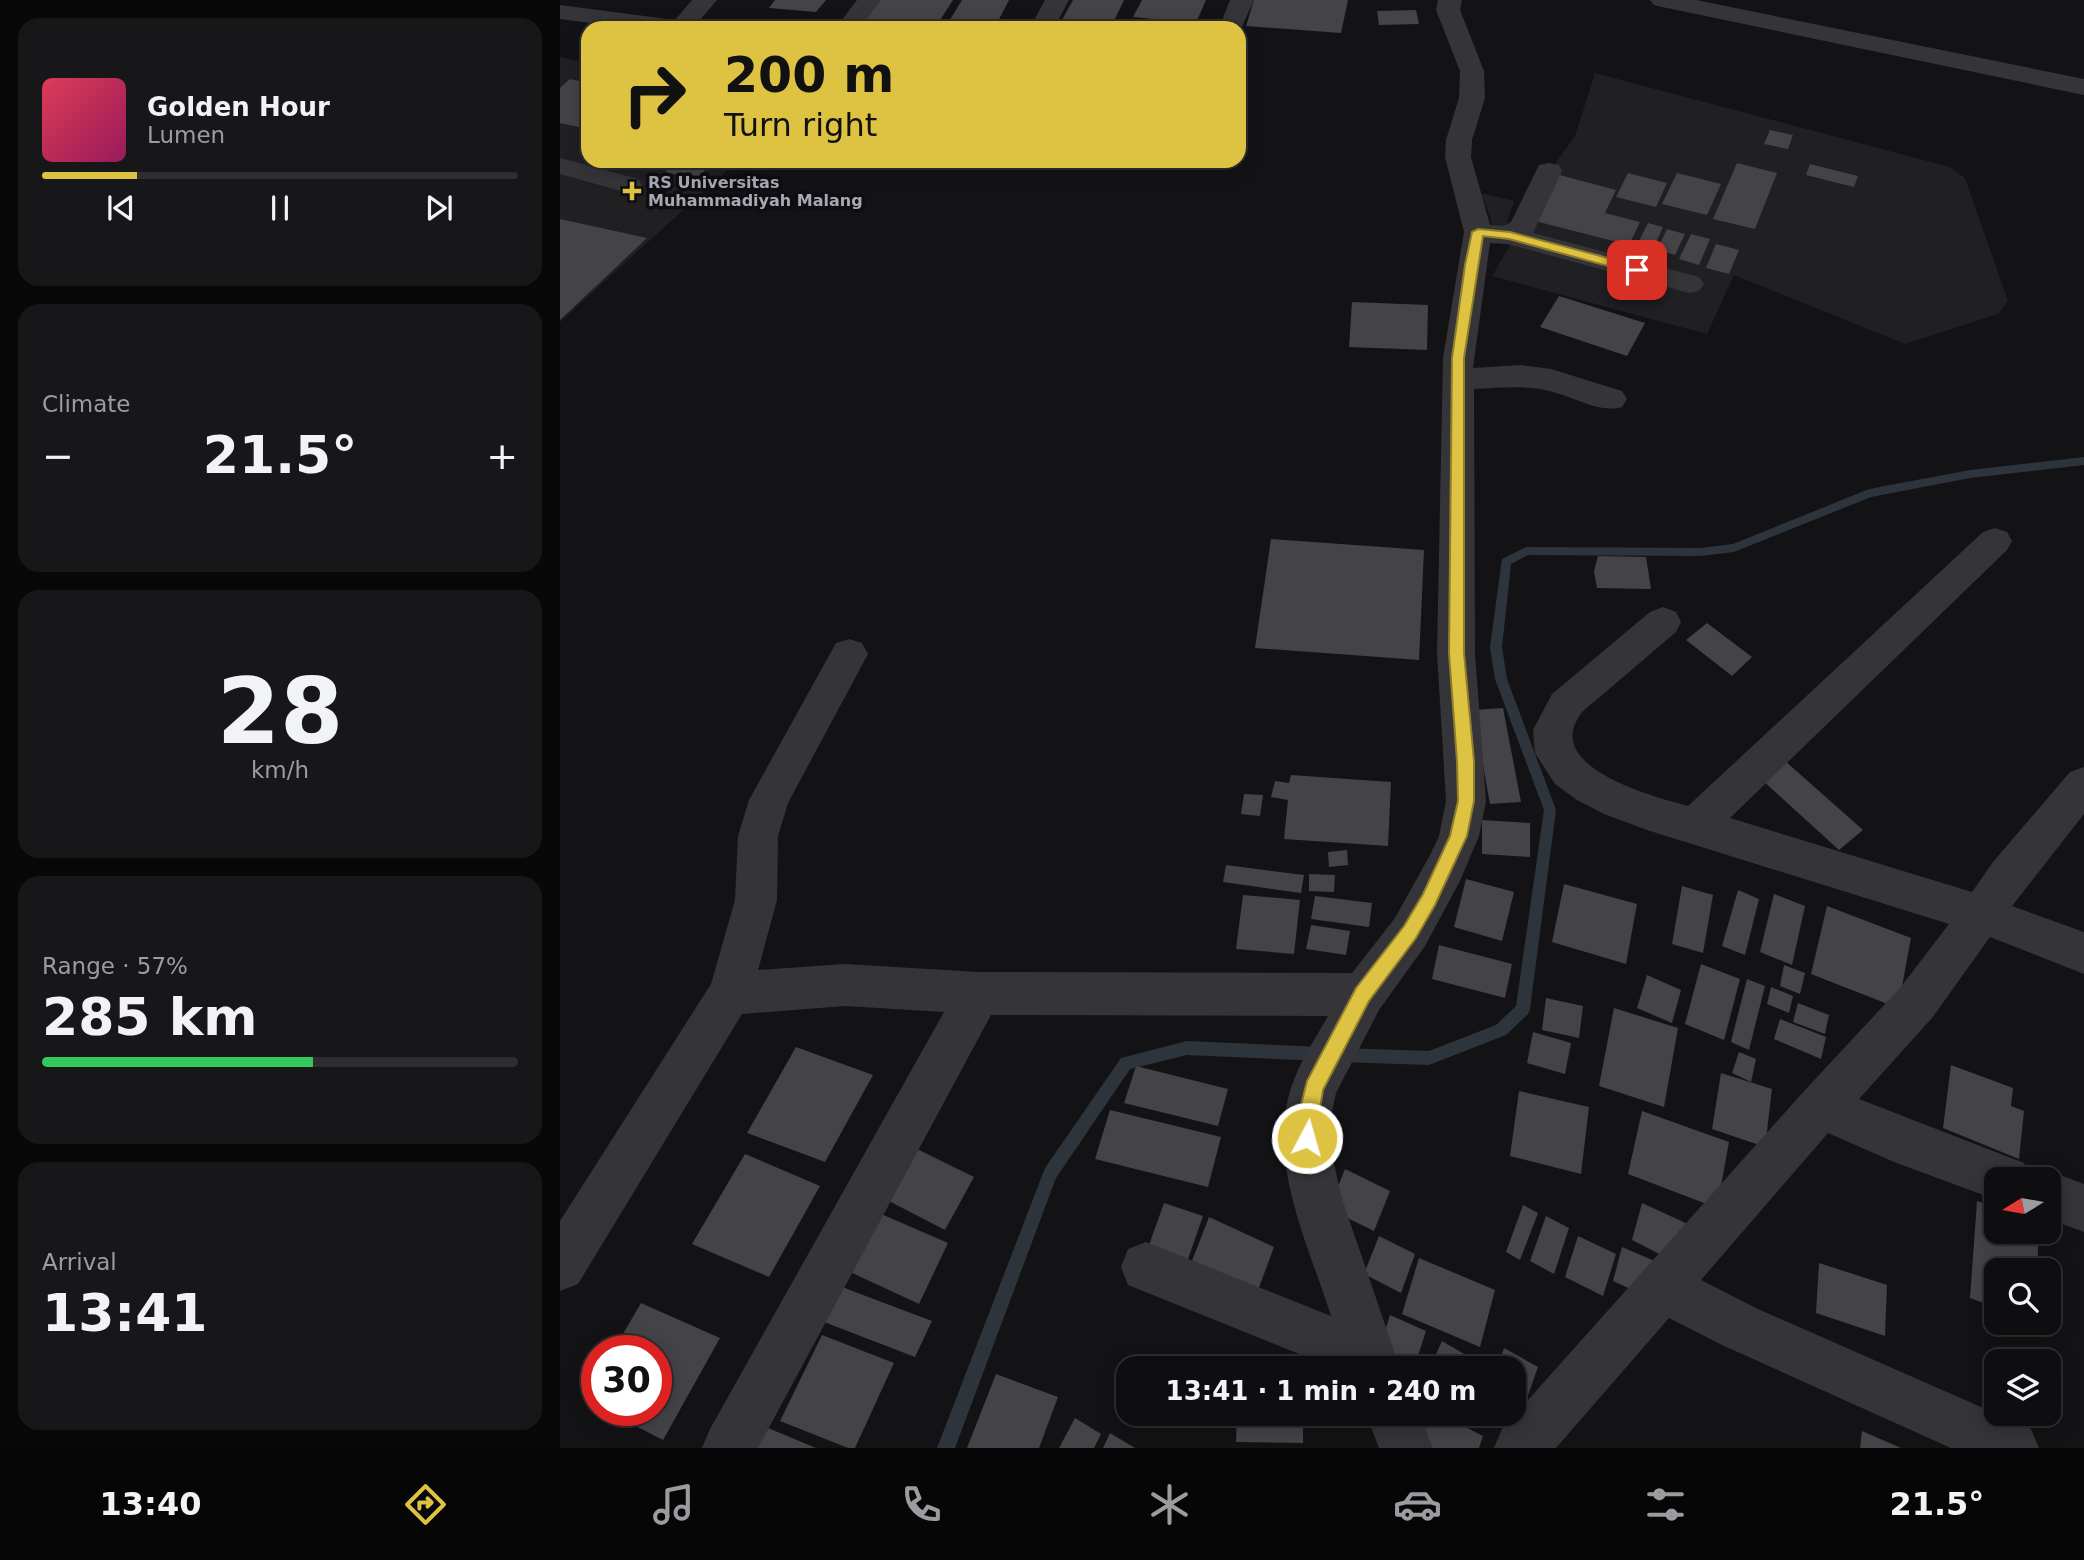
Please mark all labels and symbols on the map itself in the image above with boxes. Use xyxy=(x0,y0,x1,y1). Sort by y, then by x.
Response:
place label: RS Universitas Muhammadiyah Malang xyxy=(648,173,863,210)
marker: RS Universitas Muhammadiyah Malang xyxy=(622,181,642,201)
pin xyxy=(1607,240,1667,300)
position arrow xyxy=(1270,1101,1344,1175)
north arrow xyxy=(1984,1167,2062,1244)
speed limit sign: 30 xyxy=(581,1335,672,1426)

